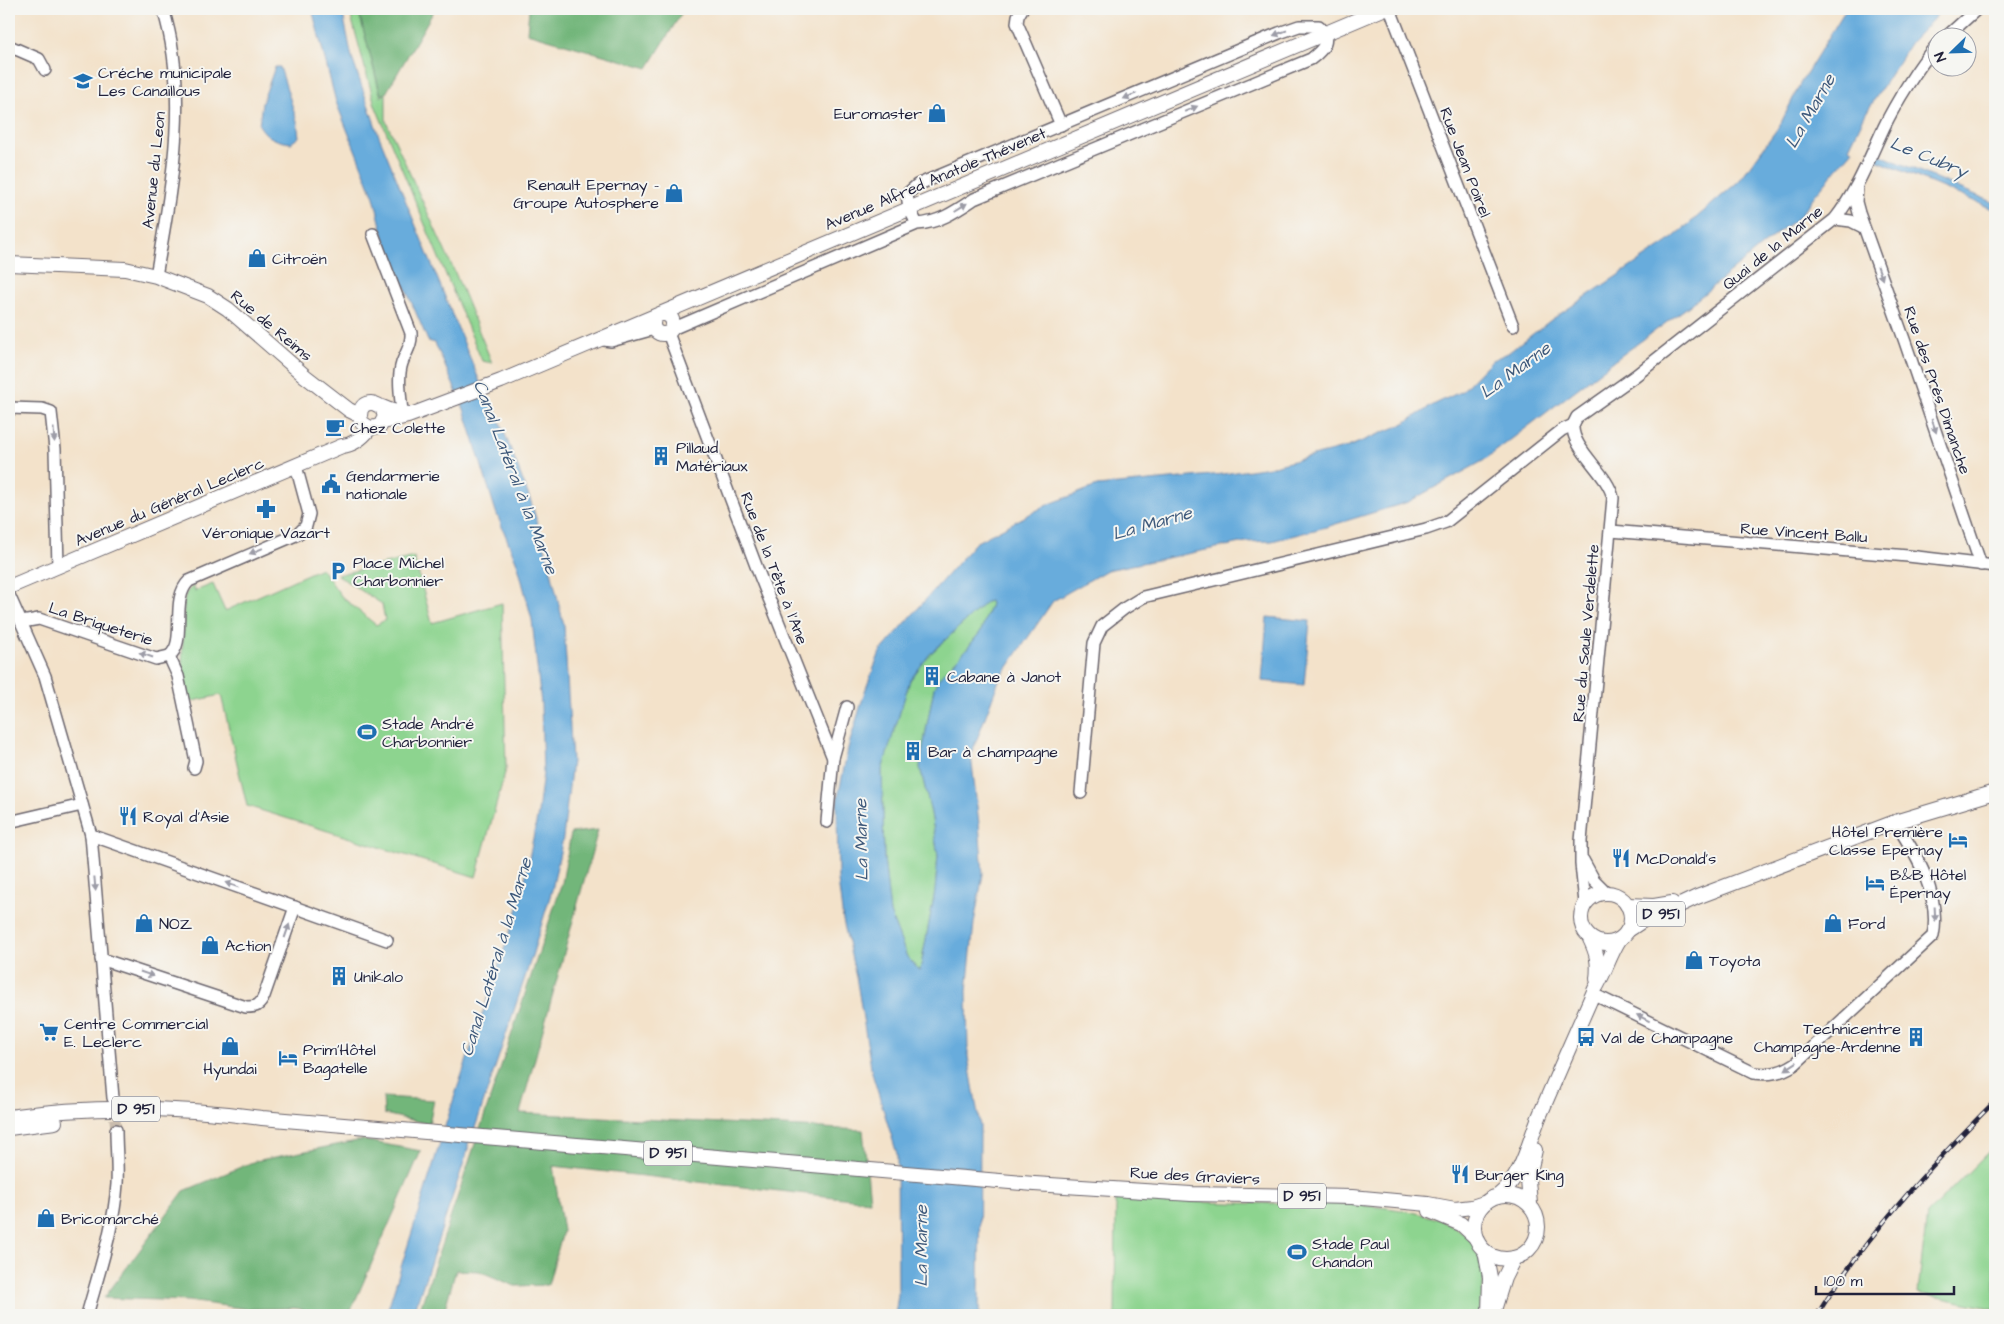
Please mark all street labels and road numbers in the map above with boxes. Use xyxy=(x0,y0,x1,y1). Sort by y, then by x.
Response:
street label: Rue Jean Poirel xyxy=(1434,104,1496,220)
street label: Avenue du Leon xyxy=(137,110,171,230)
street label: Avenue Alfred Anatole Thévenet xyxy=(821,122,1050,236)
street label: Quai de la Marne xyxy=(1718,200,1828,295)
street label: Rue de Reims xyxy=(226,285,317,367)
street label: Rue des Prés Dimanche xyxy=(1898,303,1976,477)
street label: Avenue du Général Leclerc xyxy=(71,452,267,552)
street label: Rue de la Tête à l'Ane xyxy=(735,489,813,648)
street label: Rue Vincent Ballu xyxy=(1740,518,1868,548)
street label: Rue du Saule Verdelette xyxy=(1567,543,1605,723)
street label: La Briqueterie xyxy=(46,597,156,651)
road number: D 951 xyxy=(1637,902,1685,926)
road number: D 951 xyxy=(112,1096,160,1122)
road number: D 951 xyxy=(644,1140,692,1166)
street label: Rue des Graviers xyxy=(1129,1162,1261,1190)
road number: D 951 xyxy=(1278,1184,1326,1208)

